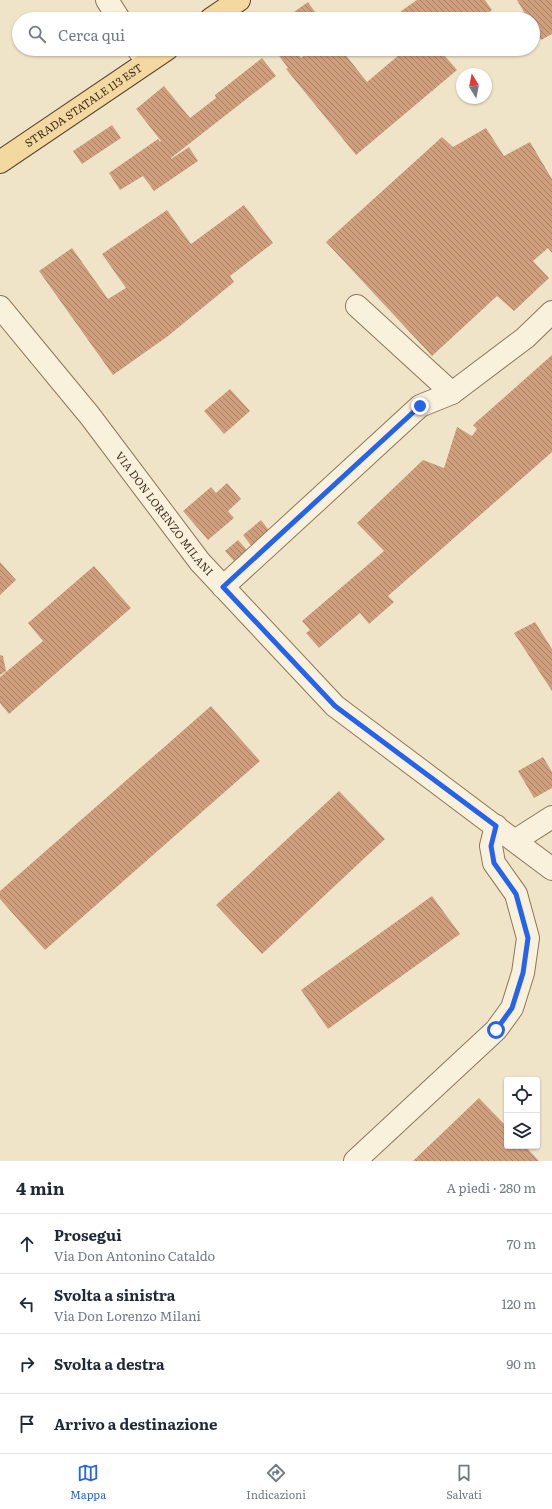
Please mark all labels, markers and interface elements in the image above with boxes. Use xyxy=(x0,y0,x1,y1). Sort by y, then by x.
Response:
search box xyxy=(12,12,540,56)
icon: search xyxy=(26,23,48,45)
text: Cerca qui xyxy=(58,23,125,46)
street label: STRADA STATALE 113 EST xyxy=(21,59,145,150)
north arrow xyxy=(456,68,492,104)
route end xyxy=(411,397,429,415)
street label: VIA DON LORENZO MILANI xyxy=(112,448,218,579)
route start xyxy=(487,1021,505,1039)
map controls xyxy=(504,1077,540,1149)
button: locate xyxy=(504,1077,540,1113)
button: layers xyxy=(504,1113,540,1149)
text: 4 min xyxy=(16,1175,65,1200)
text: A piedi · 280 m xyxy=(446,1178,536,1197)
text: Prosegui xyxy=(54,1223,122,1246)
icon: ahead xyxy=(16,1233,38,1255)
text: 70 m xyxy=(507,1234,536,1253)
text: Via Don Antonino Cataldo xyxy=(54,1246,215,1265)
text: Svolta a sinistra xyxy=(54,1283,175,1306)
icon: left xyxy=(16,1293,38,1315)
text: 120 m xyxy=(501,1294,536,1313)
text: Via Don Lorenzo Milani xyxy=(54,1306,201,1325)
text: Svolta a destra xyxy=(54,1352,165,1375)
icon: right xyxy=(16,1353,38,1375)
text: 90 m xyxy=(506,1354,536,1373)
text: Arrivo a destinazione xyxy=(54,1412,218,1435)
icon: arrive xyxy=(16,1413,38,1435)
tab: Mappa xyxy=(70,1462,106,1502)
tab: Indicazioni xyxy=(246,1462,306,1502)
tab: Salvati xyxy=(446,1462,482,1502)

